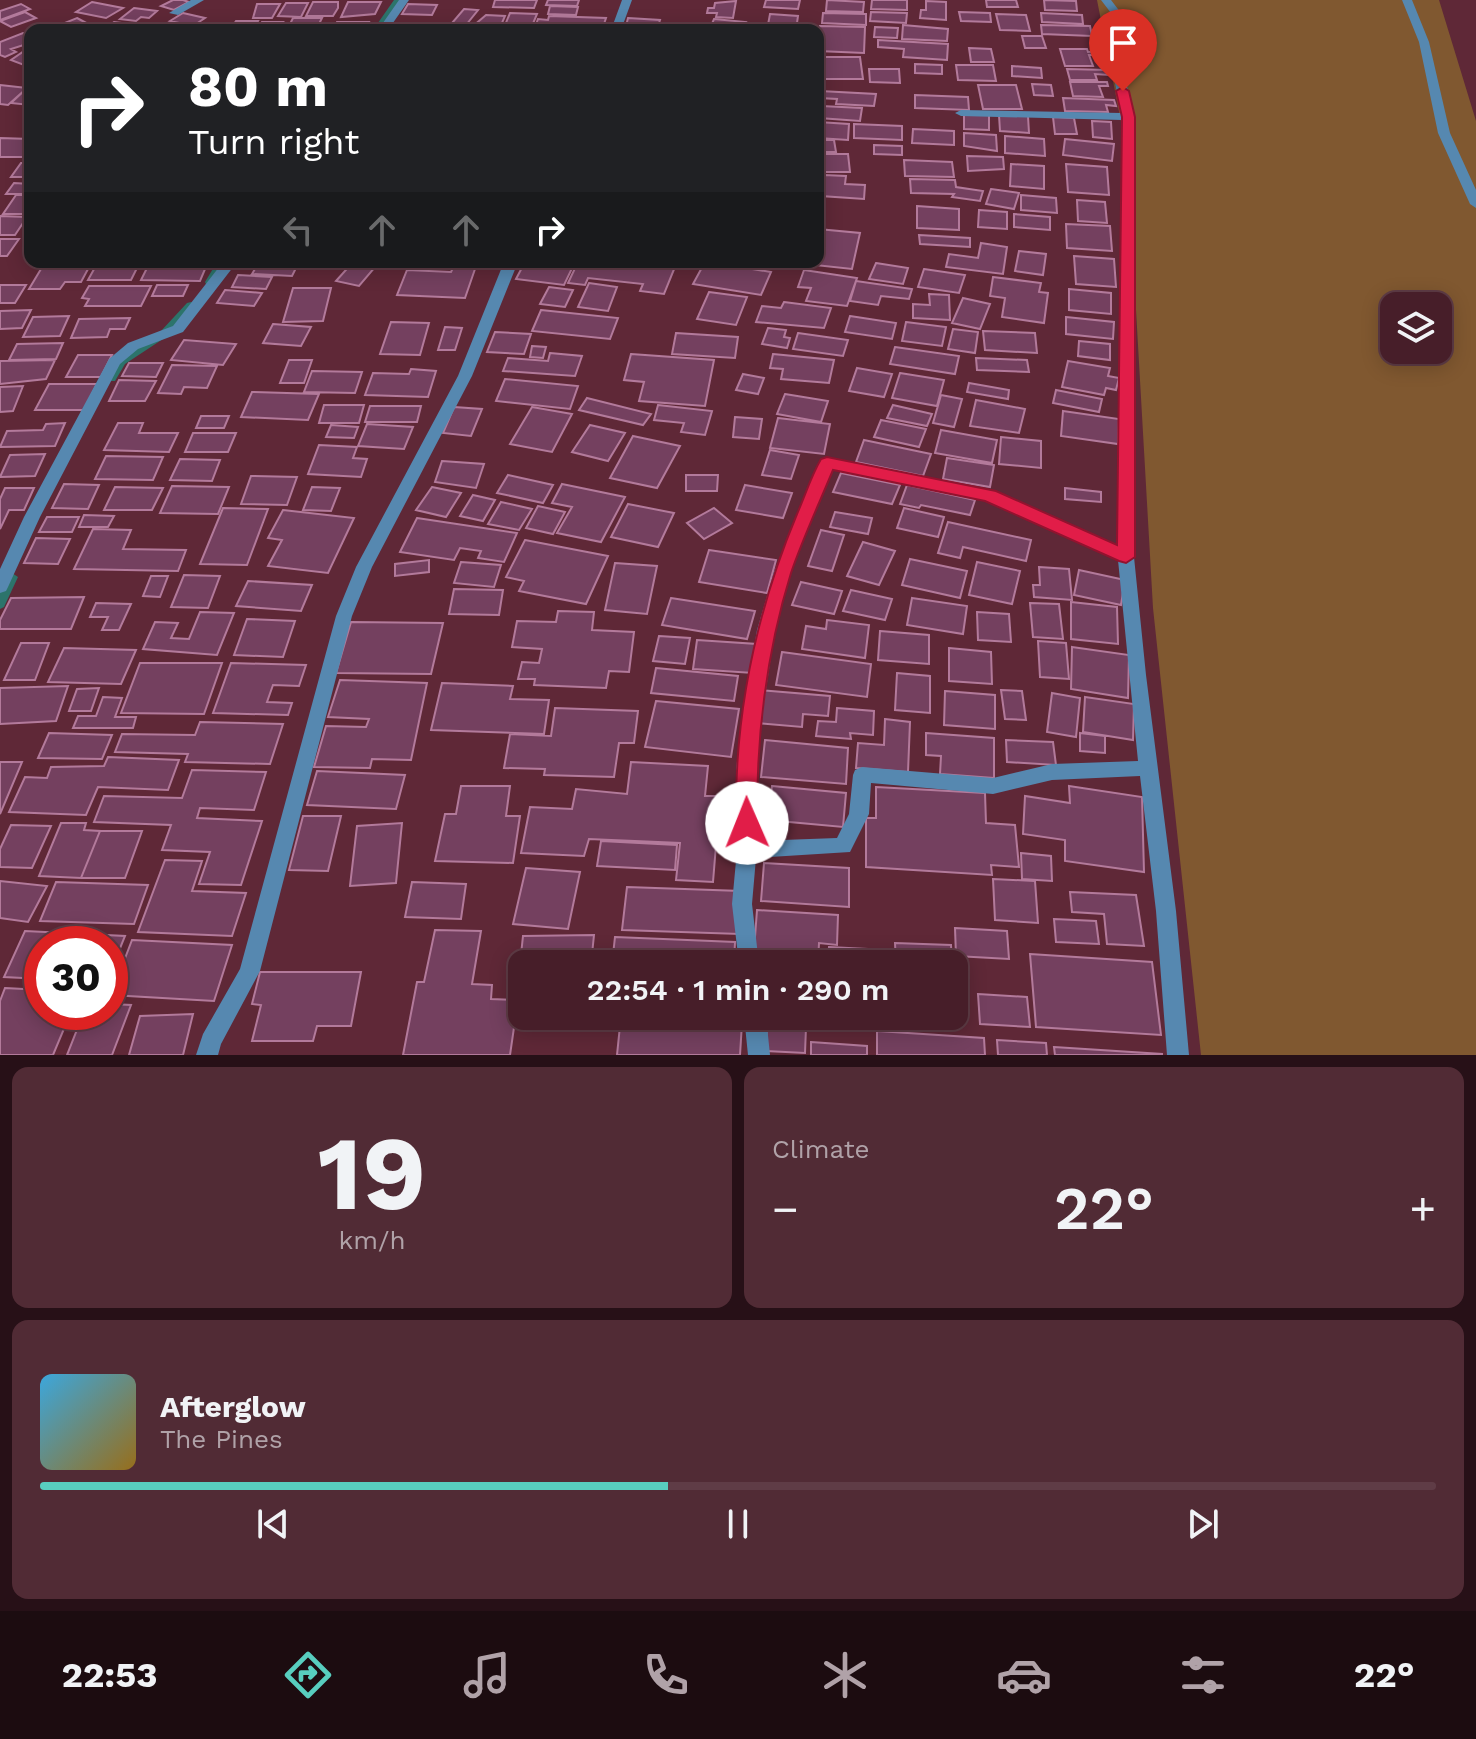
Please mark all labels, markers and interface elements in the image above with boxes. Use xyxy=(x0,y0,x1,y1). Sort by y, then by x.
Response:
pin xyxy=(1089,9,1157,91)
icon: arrive xyxy=(1101,21,1145,65)
text: 80 m xyxy=(188,54,328,120)
icon: right xyxy=(56,56,160,160)
text: Turn right xyxy=(188,121,359,163)
icon: left xyxy=(276,208,320,252)
icon: ahead xyxy=(360,208,404,252)
icon: ahead xyxy=(444,208,488,252)
icon: right xyxy=(528,208,572,252)
map controls xyxy=(1380,292,1452,364)
button: layers xyxy=(1380,292,1452,364)
position arrow xyxy=(705,781,789,865)
speed limit sign: 30 xyxy=(24,926,128,1030)
text: 22:54 · 1 min · 290 m xyxy=(587,972,889,1007)
text: 19 xyxy=(318,1112,426,1234)
text: Climate xyxy=(772,1134,870,1164)
text: 22° xyxy=(1054,1173,1154,1244)
text: − xyxy=(772,1183,799,1235)
text: + xyxy=(1409,1183,1436,1235)
text: km/h xyxy=(339,1225,405,1255)
text: Afterglow xyxy=(160,1389,306,1424)
text: The Pines xyxy=(160,1424,283,1454)
icon: previous xyxy=(251,1502,295,1546)
icon: pause xyxy=(716,1502,760,1546)
icon: next xyxy=(1181,1502,1225,1546)
icon: directions xyxy=(280,1647,336,1703)
icon: music xyxy=(459,1647,515,1703)
icon: phone xyxy=(638,1647,694,1703)
icon: climate xyxy=(817,1647,873,1703)
icon: car xyxy=(996,1647,1052,1703)
icon: filters xyxy=(1175,1647,1231,1703)
text: 22:53 xyxy=(61,1654,158,1696)
text: 22° xyxy=(1354,1654,1415,1696)

